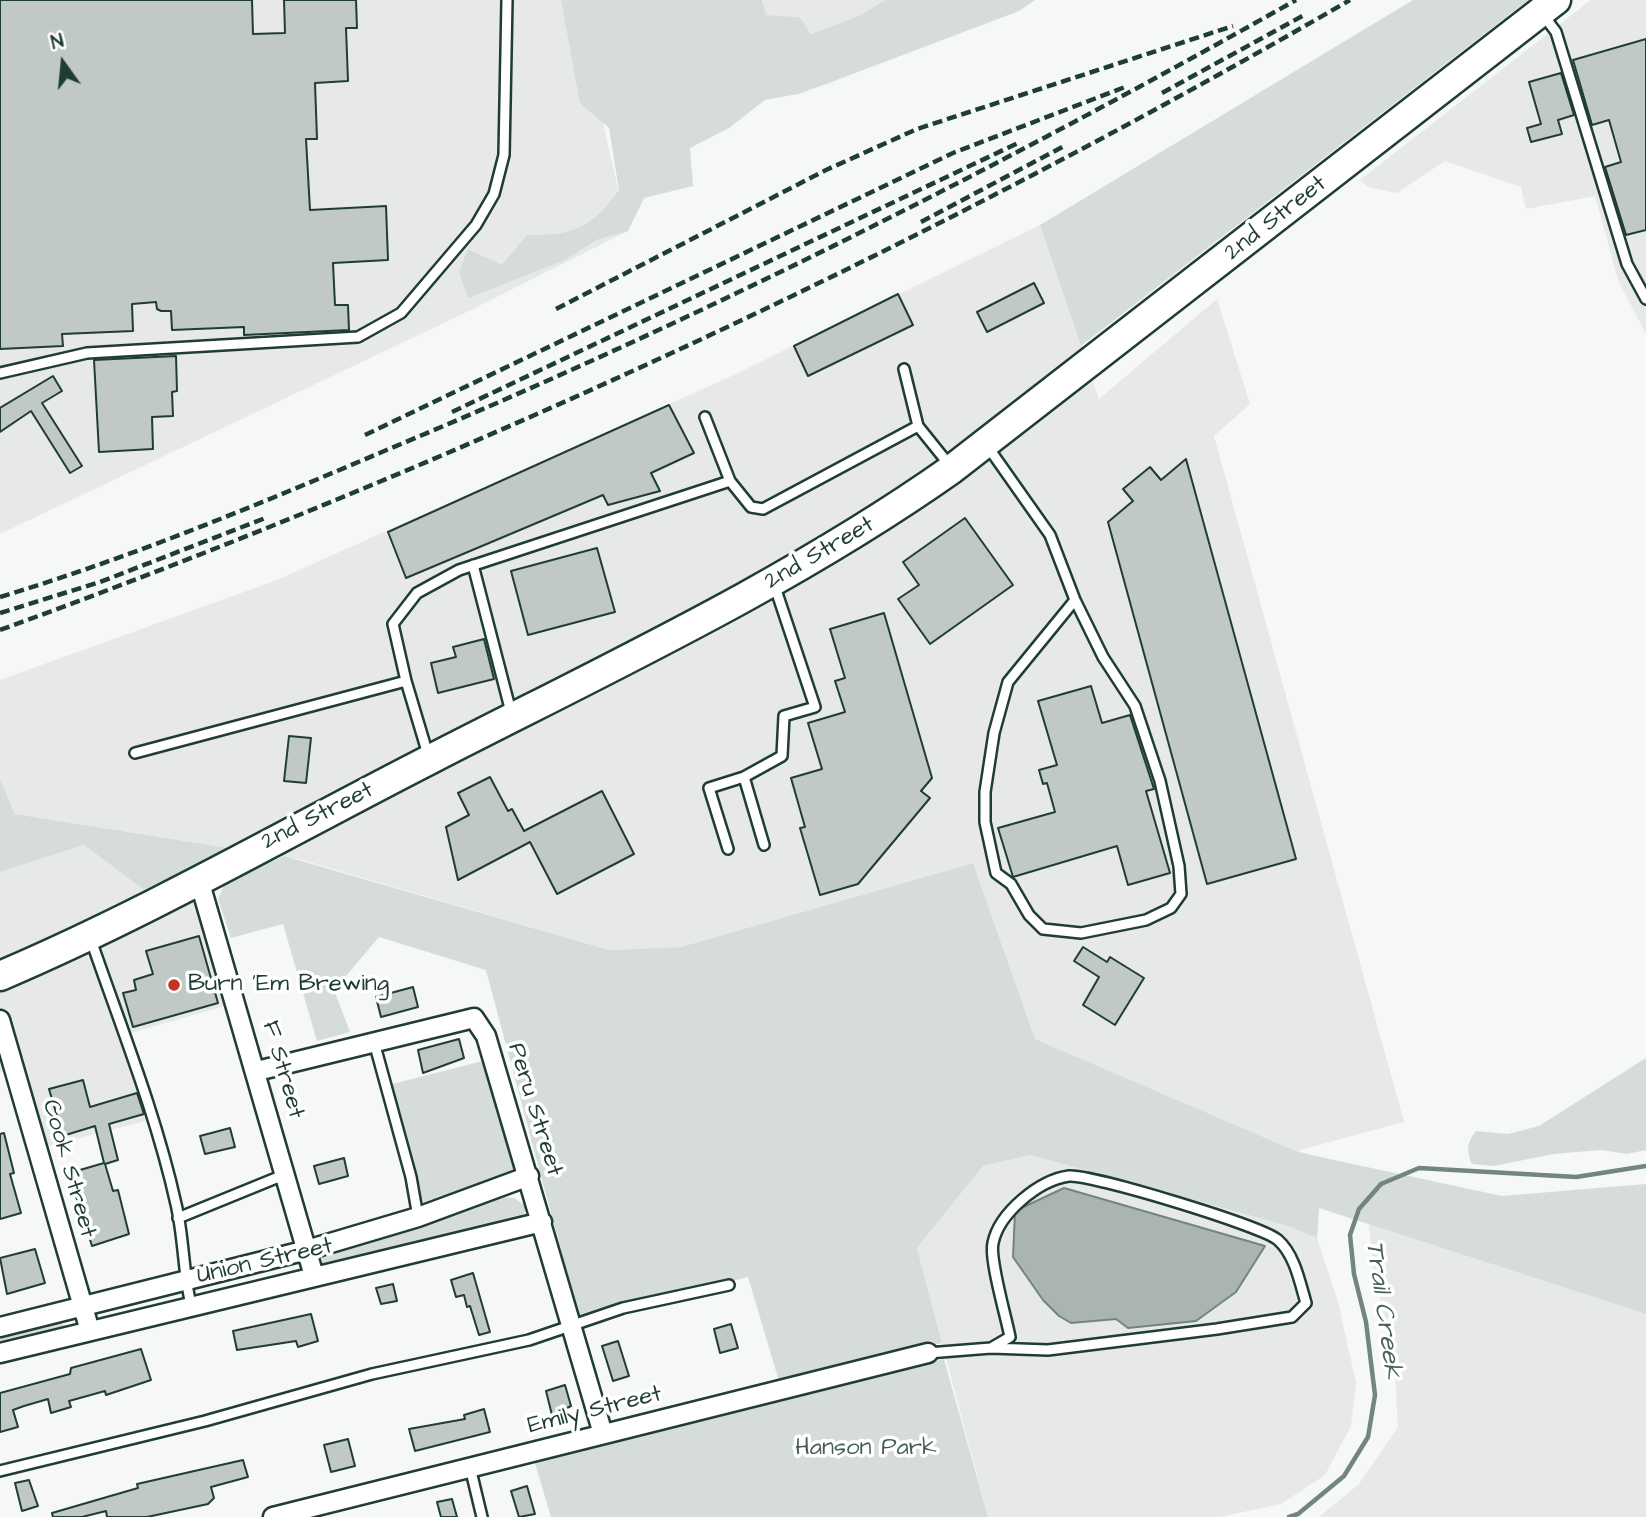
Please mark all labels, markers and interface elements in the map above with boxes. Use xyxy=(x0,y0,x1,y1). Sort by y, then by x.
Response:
north arrow xyxy=(28,28,98,98)
text: N xyxy=(48,28,67,57)
street label: 2nd Street xyxy=(1219,170,1333,268)
street label: 2nd Street xyxy=(760,511,880,597)
street label: 2nd Street xyxy=(257,777,379,857)
place label: Burn 'Em Brewing xyxy=(188,971,389,999)
marker: Burn 'Em Brewing xyxy=(166,977,182,993)
street label: F Street xyxy=(254,1018,310,1122)
street label: Peru Street xyxy=(500,1040,568,1180)
street label: Cook Street xyxy=(35,1097,101,1241)
street label: Union Street xyxy=(194,1232,336,1292)
water label: Trail Creek xyxy=(1357,1239,1407,1381)
street label: Emily Street xyxy=(525,1380,665,1442)
park label: Hanson Park xyxy=(795,1435,937,1463)

